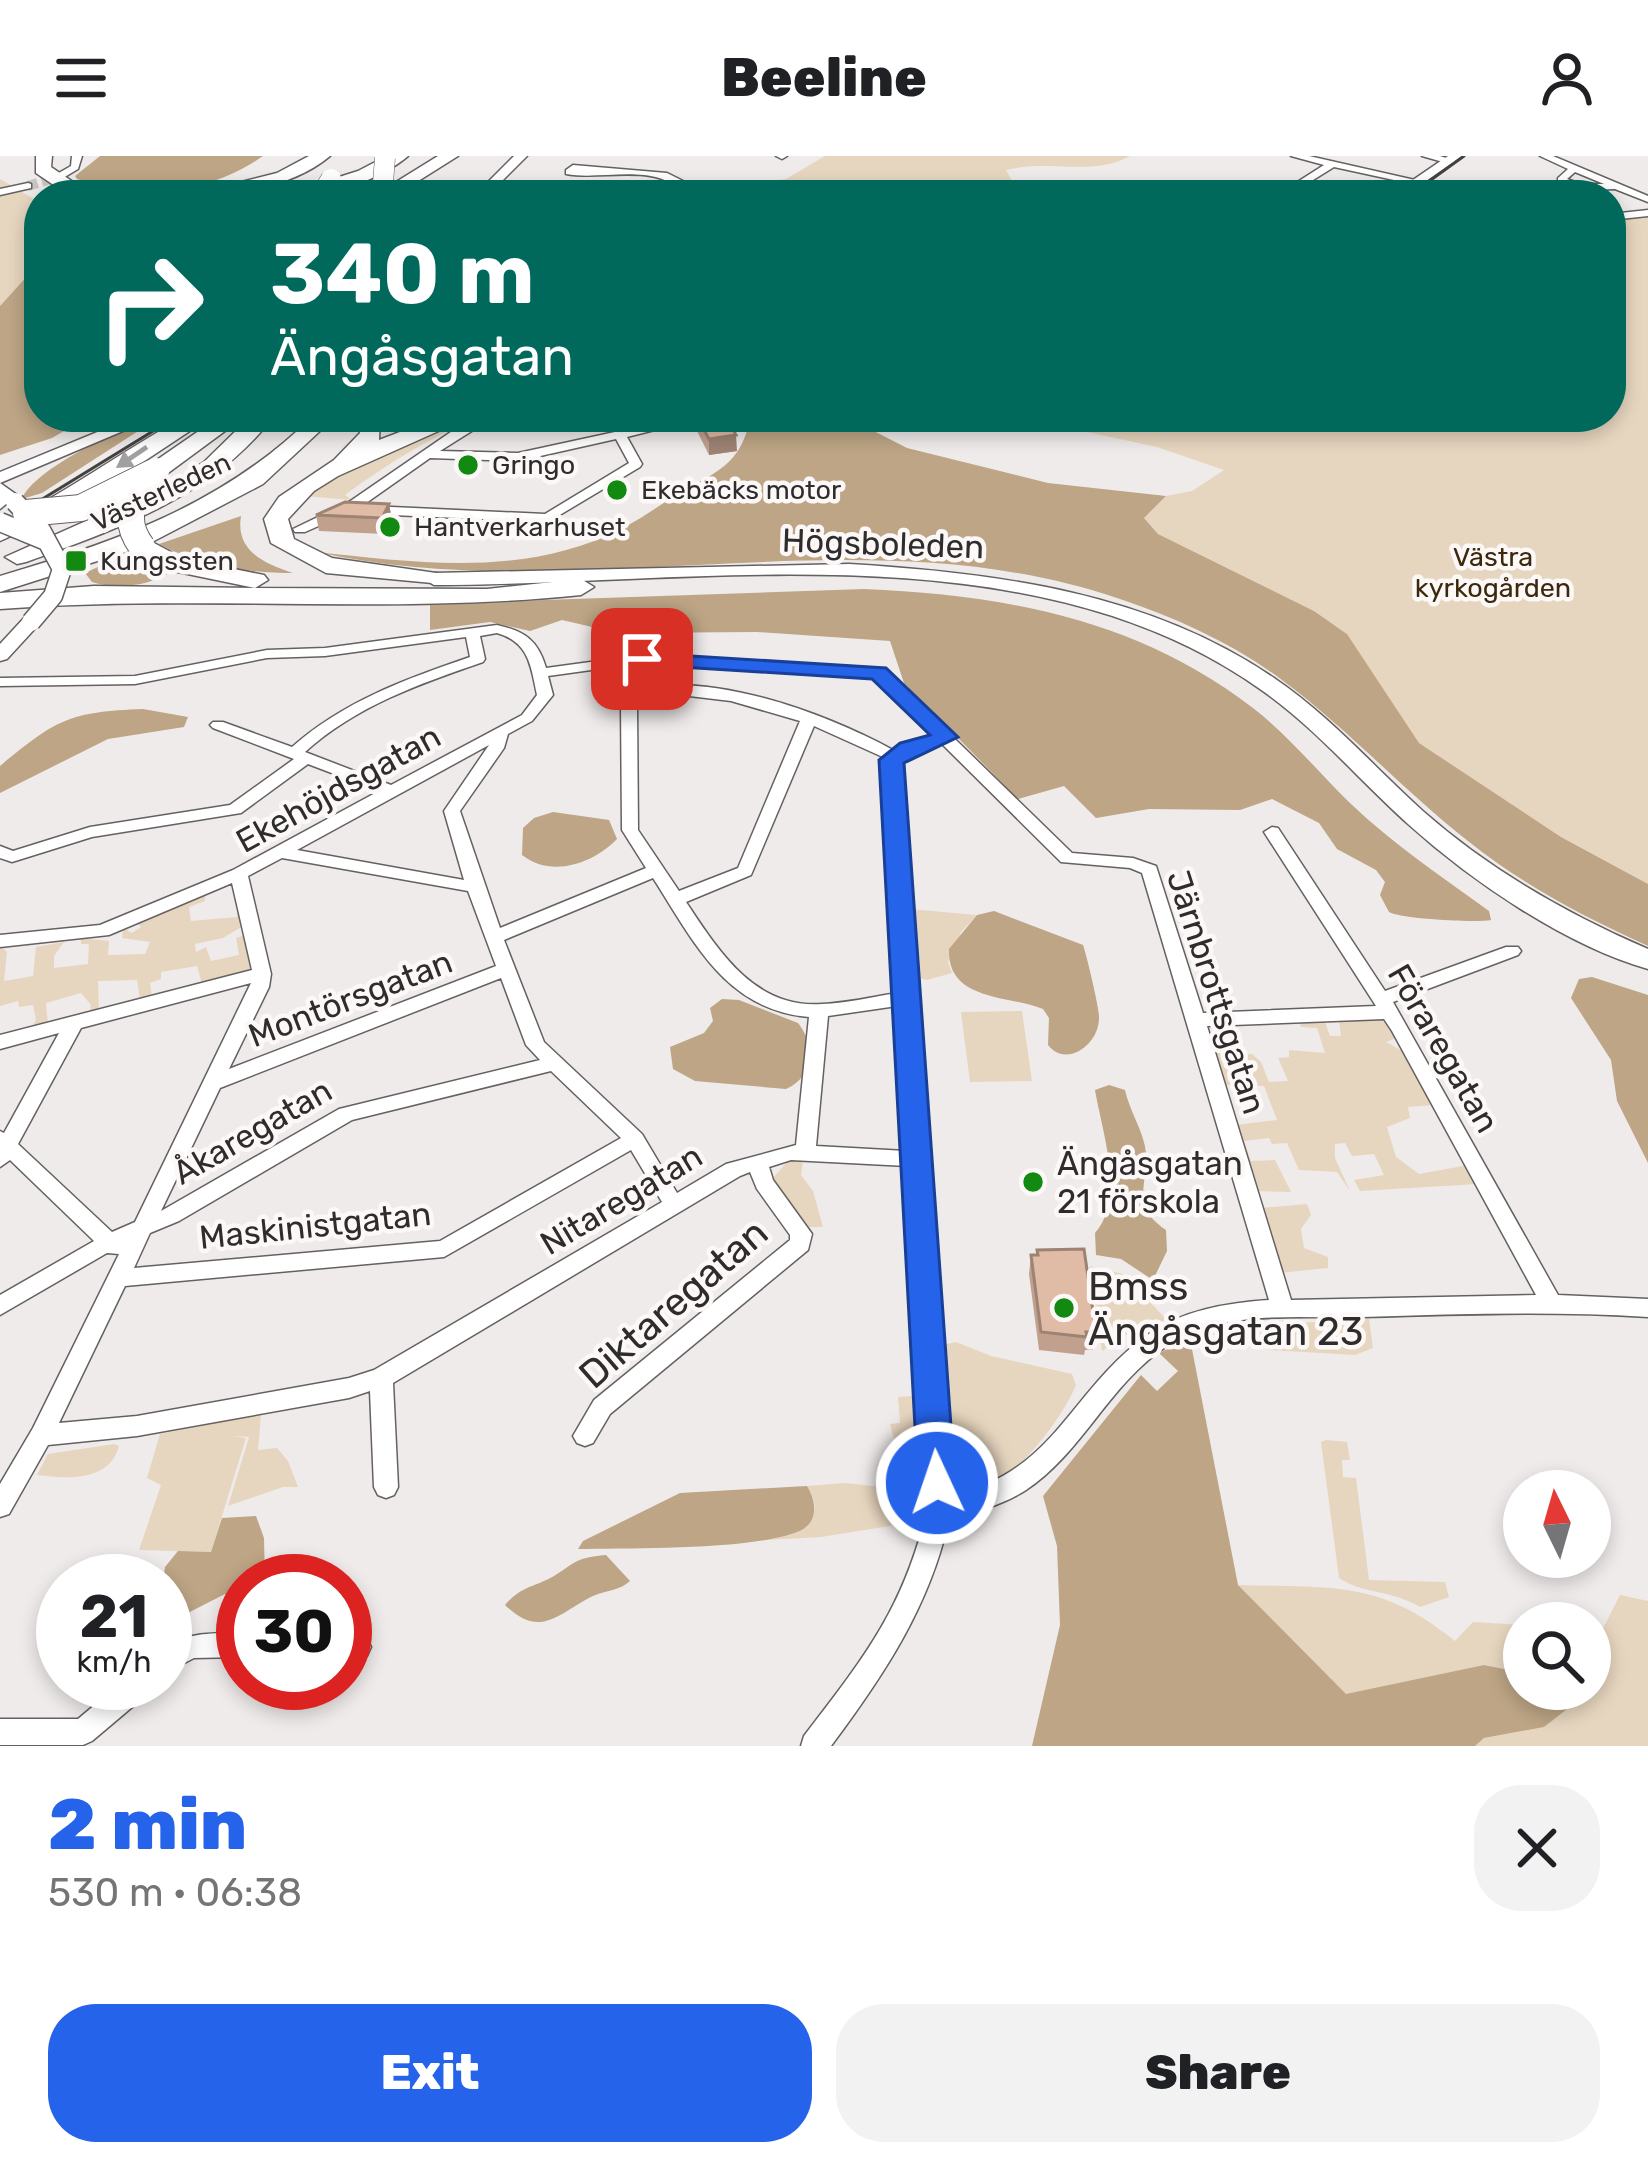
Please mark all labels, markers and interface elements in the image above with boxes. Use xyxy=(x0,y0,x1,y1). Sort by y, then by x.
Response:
icon: menu xyxy=(48,45,114,111)
icon: person xyxy=(1534,45,1600,111)
text: Beeline xyxy=(721,46,927,110)
text: 340 m xyxy=(270,224,535,324)
icon: right xyxy=(72,228,228,384)
text: Ängåsgatan xyxy=(270,325,574,389)
one-way arrow xyxy=(116,444,148,467)
street label: Västerleden xyxy=(86,446,236,538)
place label: Gringo xyxy=(492,449,575,481)
marker: Gringo xyxy=(455,452,481,478)
place label: Ekebäcks motor xyxy=(641,474,841,506)
marker: Ekebäcks motor xyxy=(604,477,630,503)
place label: Hantverkarhuset xyxy=(414,511,626,543)
marker: Hantverkarhuset xyxy=(377,514,403,540)
street label: Högsboleden xyxy=(781,520,985,567)
park label: Västra kyrkogården xyxy=(1415,541,1571,604)
place label: Kungssten xyxy=(100,545,234,577)
marker: Kungssten xyxy=(63,548,89,574)
pin xyxy=(591,608,693,710)
icon: arrive xyxy=(609,626,675,692)
street label: Ekehöjdsgatan xyxy=(229,716,447,861)
street label: Järnbrottsgatan xyxy=(1159,865,1274,1119)
street label: Montörsgatan xyxy=(243,942,458,1055)
street label: Föraregatan xyxy=(1380,957,1507,1139)
street label: Åkaregatan xyxy=(166,1070,338,1192)
street label: Nitaregatan xyxy=(533,1136,709,1263)
place label: Ängåsgatan 21 förskola xyxy=(1057,1144,1243,1221)
marker: Ängåsgatan 21 förskola xyxy=(1020,1169,1046,1195)
street label: Maskinistgatan xyxy=(197,1194,433,1257)
street label: Diktaregatan xyxy=(570,1209,777,1398)
place label: Bmss Ängåsgatan 23 xyxy=(1088,1264,1363,1355)
marker: Bmss Ängåsgatan 23 xyxy=(1051,1295,1077,1321)
position arrow xyxy=(874,1420,1000,1546)
north arrow xyxy=(1503,1470,1611,1578)
map controls xyxy=(1503,1470,1611,1710)
speed limit sign: 30 xyxy=(216,1554,372,1710)
text: 21 xyxy=(80,1581,148,1652)
button: search xyxy=(1503,1602,1611,1710)
text: km/h xyxy=(77,1644,151,1680)
text: 2 min xyxy=(48,1782,247,1867)
button: close xyxy=(1474,1785,1600,1911)
text: 530 m · 06:38 xyxy=(48,1870,302,1916)
button: Exit xyxy=(48,2004,812,2142)
button: Share xyxy=(836,2004,1600,2142)

